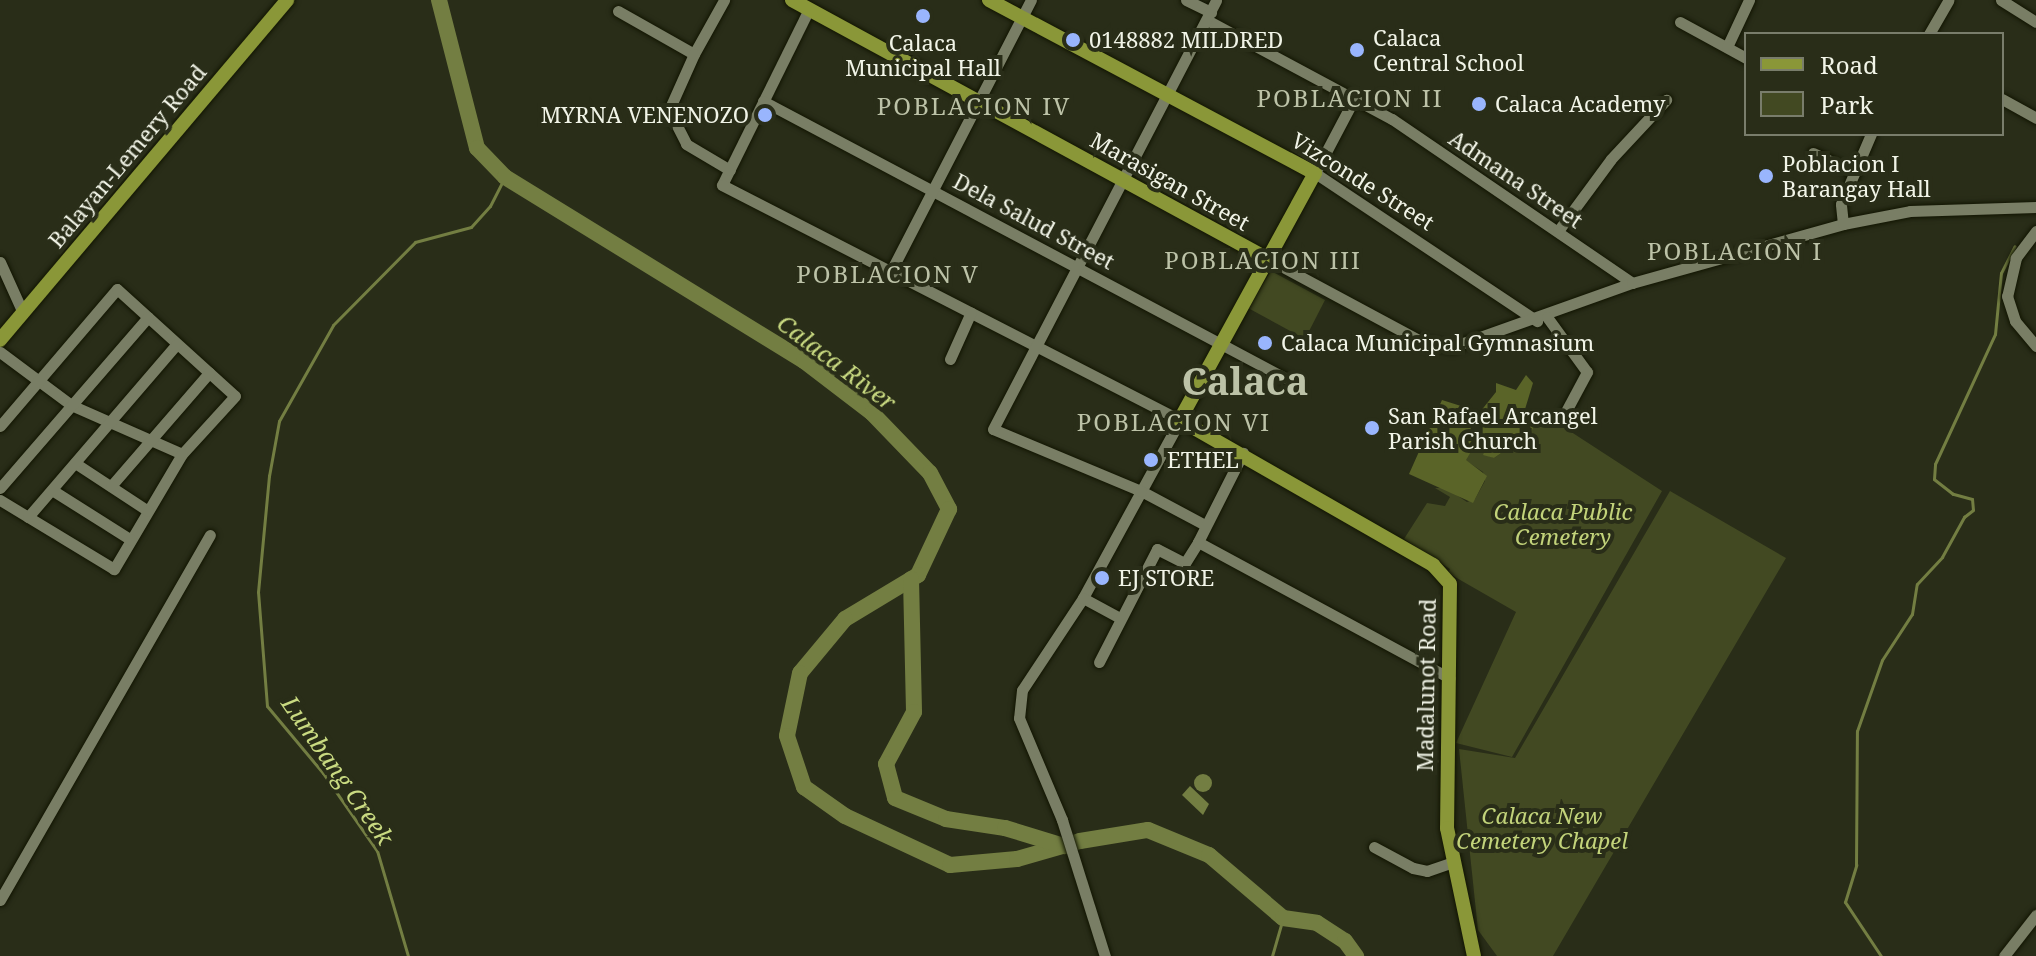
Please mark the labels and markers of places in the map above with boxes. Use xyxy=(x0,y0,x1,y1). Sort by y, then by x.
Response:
marker: Calaca Municipal Hall xyxy=(914,7,932,25)
place label: Calaca Central School xyxy=(1373,24,1524,76)
place label: 0148882 MILDRED xyxy=(1089,27,1283,53)
place label: Calaca Municipal Hall xyxy=(845,29,1001,80)
marker: 0148882 MILDRED xyxy=(1064,31,1082,49)
marker: Calaca Central School xyxy=(1348,41,1366,59)
place label: Calaca Academy xyxy=(1495,91,1665,117)
marker: Calaca Academy xyxy=(1470,95,1488,113)
place label: MYRNA VENENOZO xyxy=(541,102,749,128)
marker: MYRNA VENENOZO xyxy=(756,106,774,124)
place label: Poblacion I Barangay Hall xyxy=(1782,150,1931,202)
marker: Poblacion I Barangay Hall xyxy=(1757,167,1775,185)
place label: Calaca Municipal Gymnasium xyxy=(1281,330,1594,356)
marker: Calaca Municipal Gymnasium xyxy=(1256,334,1274,352)
place label: San Rafael Arcangel Parish Church xyxy=(1388,402,1598,454)
marker: San Rafael Arcangel Parish Church xyxy=(1363,419,1381,437)
place label: ETHEL xyxy=(1167,447,1239,473)
marker: ETHEL xyxy=(1142,451,1160,469)
place label: EJ STORE xyxy=(1118,565,1214,591)
marker: EJ STORE xyxy=(1093,569,1111,587)

